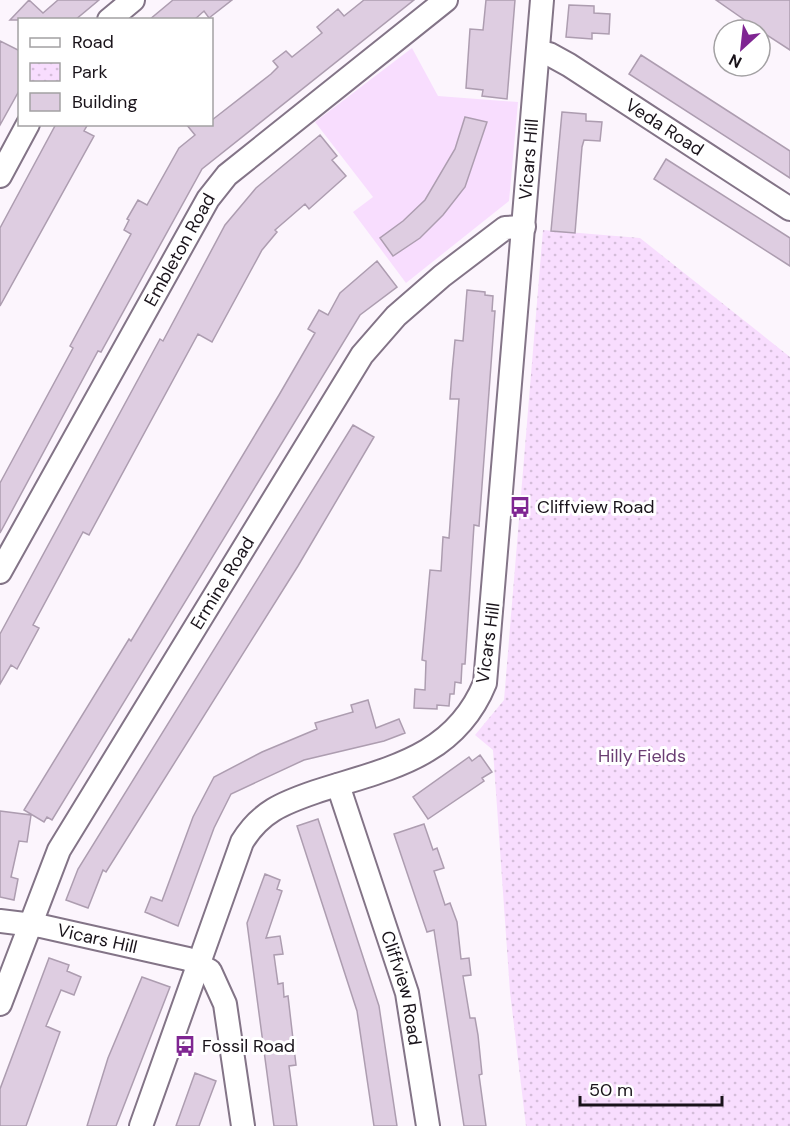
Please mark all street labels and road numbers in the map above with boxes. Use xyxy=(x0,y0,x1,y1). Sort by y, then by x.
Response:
street label: Veda Road xyxy=(621,93,708,162)
street label: Vicars Hill xyxy=(513,118,544,201)
street label: Embleton Road xyxy=(139,189,221,311)
street label: Ermine Road xyxy=(185,532,260,634)
street label: Vicars Hill xyxy=(470,601,506,685)
street label: Vicars Hill xyxy=(55,918,140,959)
street label: Cliffview Road xyxy=(375,928,427,1047)

